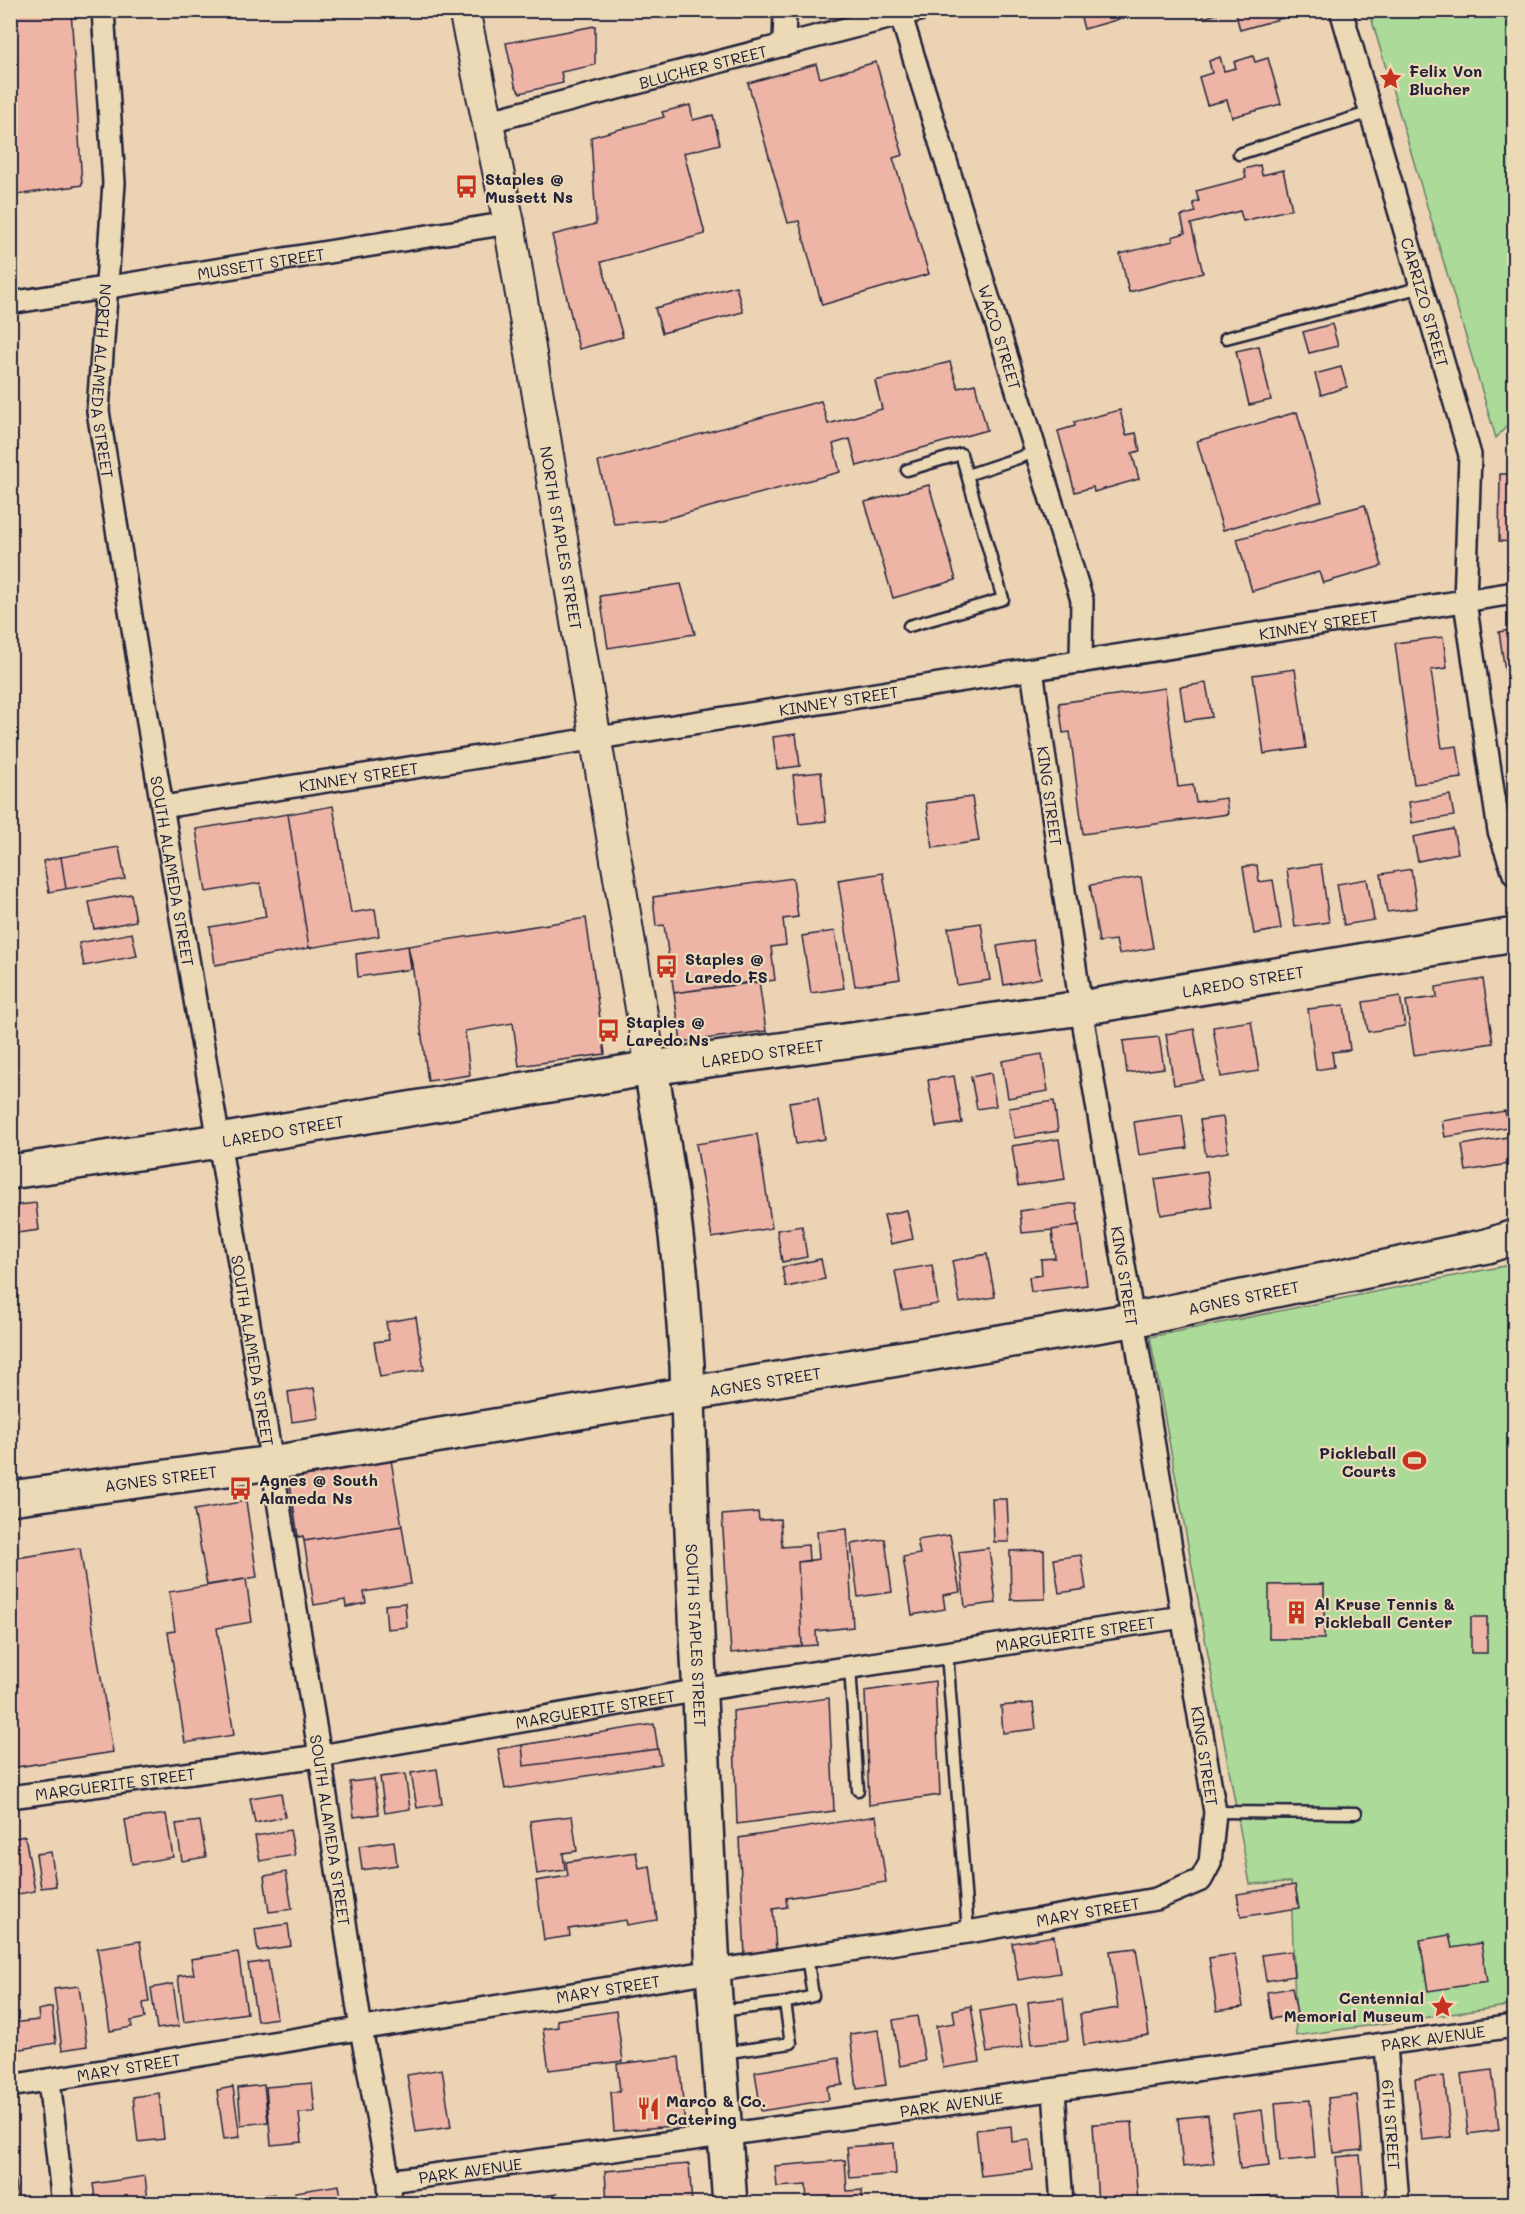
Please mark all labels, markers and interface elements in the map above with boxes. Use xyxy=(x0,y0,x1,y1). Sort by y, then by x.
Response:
street label: BLUCHER STREET xyxy=(636,39,769,93)
place label: Felix Von Blucher xyxy=(1409,60,1482,99)
place icon: Felix Von Blucher xyxy=(1378,66,1404,92)
place label: Staples @ Mussett Ns xyxy=(485,168,573,207)
bus stop icon: Staples @ Mussett Ns xyxy=(454,174,480,200)
street label: CARRIZO STREET xyxy=(1397,235,1454,369)
street label: MUSSETT STREET xyxy=(195,242,326,283)
street label: WACO STREET xyxy=(974,282,1027,392)
street label: NORTH ALAMEDA STREET xyxy=(87,283,119,480)
street label: NORTH STAPLES STREET xyxy=(536,444,588,632)
street label: KINNEY STREET xyxy=(1257,604,1380,644)
street label: KINNEY STREET xyxy=(777,680,900,720)
street label: KING STREET xyxy=(1033,745,1067,848)
street label: KINNEY STREET xyxy=(297,756,420,796)
street label: SOUTH ALAMEDA STREET xyxy=(147,774,200,968)
place label: Staples @ Laredo FS xyxy=(685,948,768,987)
bus stop icon: Staples @ Laredo FS xyxy=(654,954,680,980)
street label: LAREDO STREET xyxy=(1181,960,1306,1001)
place label: Staples @ Laredo Ns xyxy=(626,1011,709,1050)
bus stop icon: Staples @ Laredo Ns xyxy=(595,1017,621,1043)
street label: LAREDO STREET xyxy=(700,1034,825,1071)
street label: LAREDO STREET xyxy=(220,1110,345,1151)
street label: KING STREET xyxy=(1107,1225,1143,1328)
street label: SOUTH ALAMEDA STREET xyxy=(227,1253,279,1447)
street label: AGNES STREET xyxy=(1186,1275,1301,1319)
street label: AGNES STREET xyxy=(707,1361,823,1401)
place label: Pickleball Courts xyxy=(1319,1442,1396,1481)
sports icon: Pickleball Courts xyxy=(1401,1448,1427,1474)
street label: AGNES STREET xyxy=(103,1460,218,1496)
place label: Agnes @ South Alameda Ns xyxy=(259,1469,378,1508)
bus stop icon: Agnes @ South Alameda Ns xyxy=(228,1475,254,1501)
street label: SOUTH STAPLES STREET xyxy=(682,1543,712,1728)
place label: Al Kruse Tennis & Pickleball Center xyxy=(1314,1593,1455,1632)
building icon: Al Kruse Tennis & Pickleball Center xyxy=(1283,1599,1309,1625)
street label: MARGUERITE STREET xyxy=(994,1611,1157,1656)
street label: MARGUERITE STREET xyxy=(514,1684,677,1732)
street label: KING STREET xyxy=(1187,1705,1223,1808)
street label: SOUTH ALAMEDA STREET xyxy=(306,1733,356,1927)
street label: MARGUERITE STREET xyxy=(34,1762,197,1804)
street label: MARY STREET xyxy=(1034,1892,1142,1930)
street label: MARY STREET xyxy=(554,1969,662,2007)
place label: Centennial Memorial Museum xyxy=(1284,1987,1424,2026)
place icon: Centennial Memorial Museum xyxy=(1429,1993,1455,2019)
street label: PARK AVENUE xyxy=(1380,2020,1486,2055)
street label: MARY STREET xyxy=(75,2048,182,2085)
street label: 6TH STREET xyxy=(1378,2079,1406,2171)
street label: PARK AVENUE xyxy=(898,2086,1005,2121)
place label: Marco & Co. Catering xyxy=(666,2090,766,2129)
restaurant icon: Marco & Co. Catering xyxy=(635,2096,661,2122)
street label: PARK AVENUE xyxy=(417,2152,523,2187)

